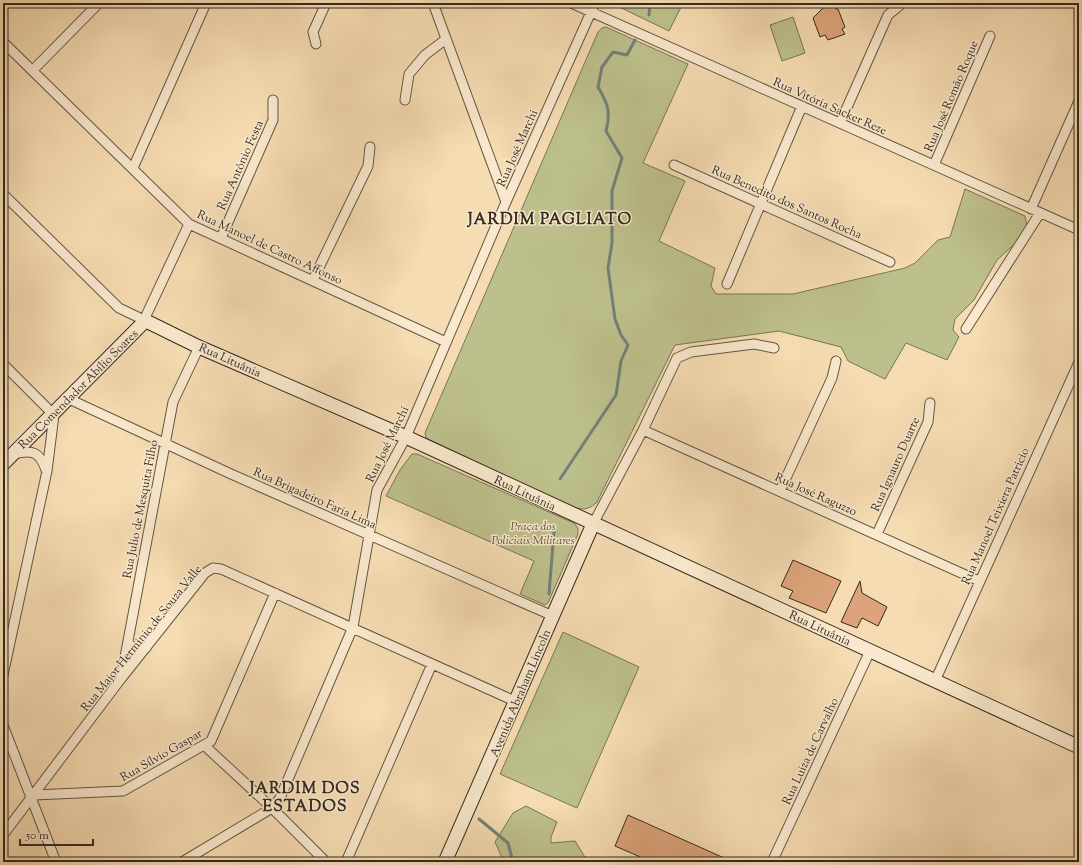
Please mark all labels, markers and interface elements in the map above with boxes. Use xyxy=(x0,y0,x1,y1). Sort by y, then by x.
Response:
street label: Rua José Romão Roque xyxy=(920,38,984,155)
street label: Rua Vitória Sacker Reze xyxy=(770,74,890,140)
street label: Rua José Marchi xyxy=(493,106,543,190)
street label: Rua Antônio Festa xyxy=(213,117,269,213)
street label: Rua Benedito dos Santos Rocha xyxy=(708,162,865,245)
street label: Rua Manoel de Castro Affonso xyxy=(194,206,346,290)
district label: JARDIM PAGLIATO xyxy=(466,209,632,232)
street label: Rua Comendador Abílio Soares xyxy=(15,325,143,454)
street label: Rua Lituânia xyxy=(196,339,264,383)
street label: Rua José Marchi xyxy=(362,403,414,486)
street label: Rua Ignauro Duarte xyxy=(867,414,925,515)
street label: Rua Julio de Mesquita Filho xyxy=(119,438,163,580)
street label: Rua Manoel Teixiera Patricio xyxy=(957,444,1035,588)
street label: Rua Brigadeiro Faria Lima xyxy=(250,464,379,534)
street label: Rua José Raguzzo xyxy=(771,469,860,521)
street label: Rua Lituânia xyxy=(491,472,559,516)
park label: Praça dos Policiais Militares xyxy=(492,518,574,550)
street label: Rua Major Herminio de Souza Valle xyxy=(77,561,207,716)
street label: Rua Lituânia xyxy=(786,607,854,651)
street label: Avenida Abraham Lincoln xyxy=(486,627,556,760)
street label: Rua Luiza de Carvalho xyxy=(778,695,844,808)
street label: Rua Sílvio Gaspar xyxy=(117,725,206,787)
district label: JARDIM DOS ESTADOS xyxy=(247,778,361,819)
scale bar xyxy=(20,821,93,847)
text: 50 m xyxy=(25,827,49,845)

